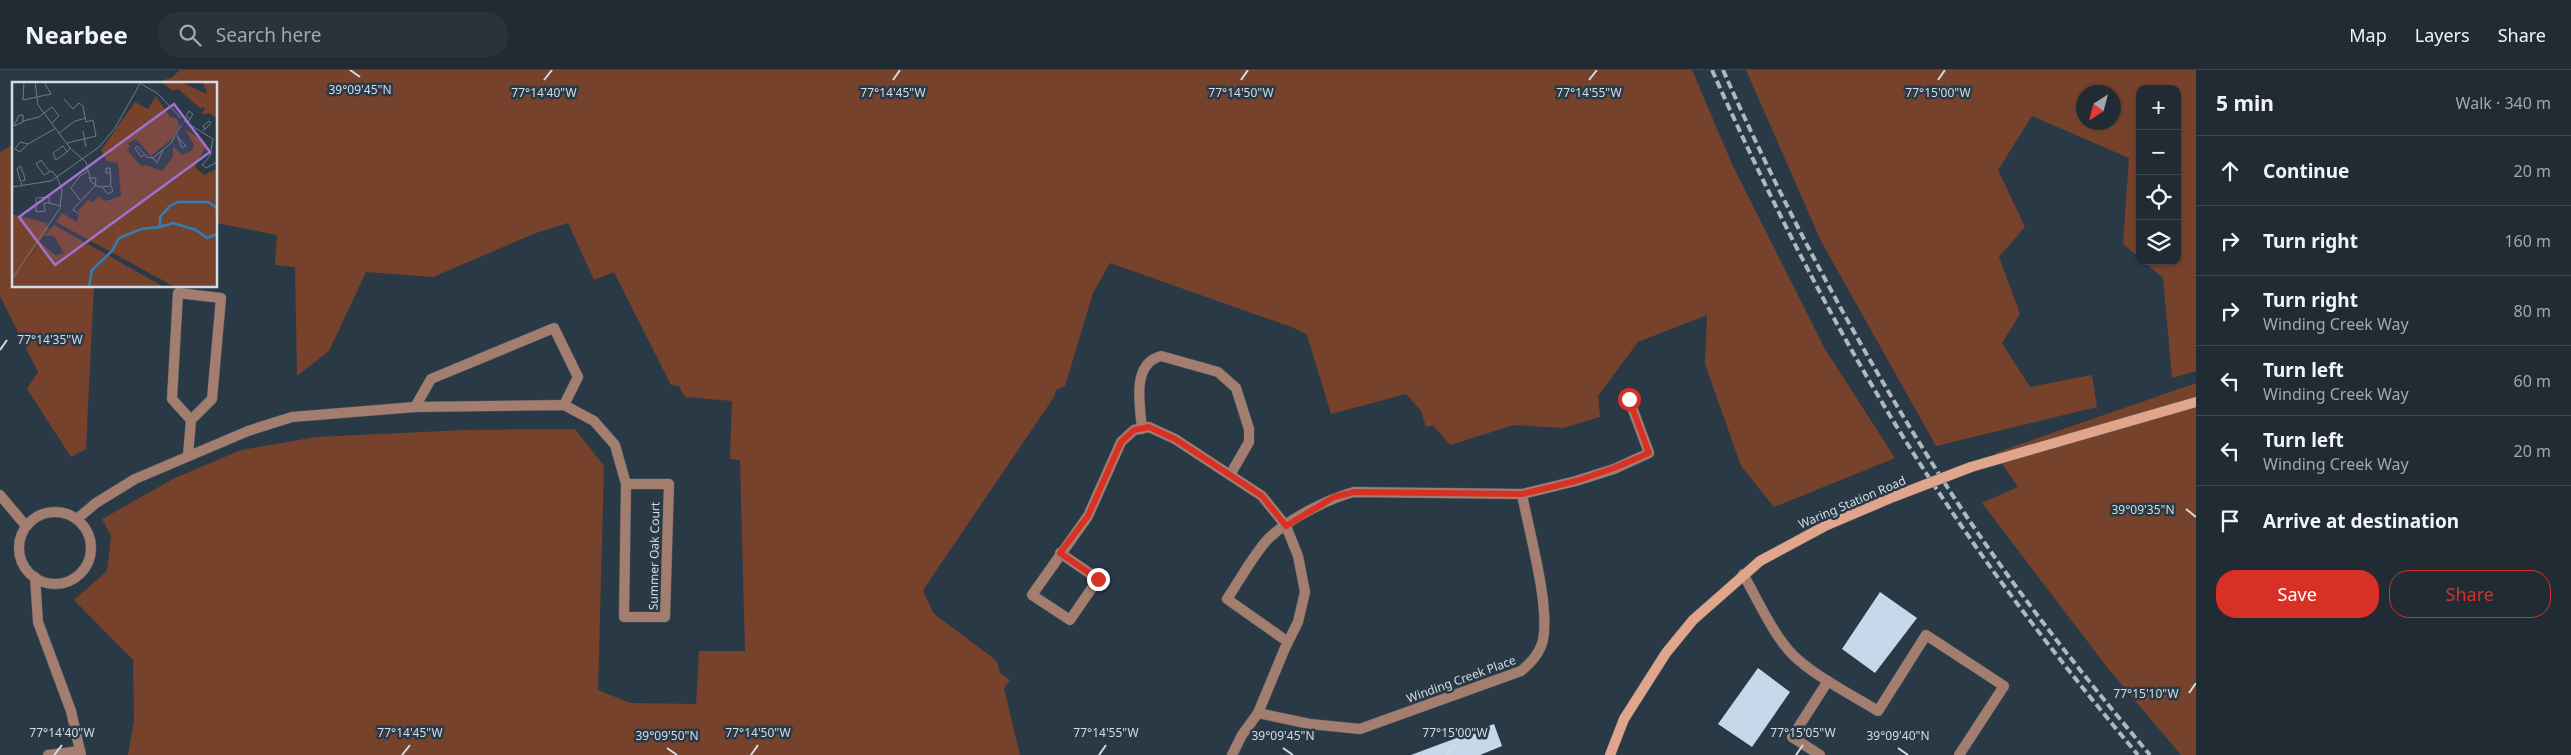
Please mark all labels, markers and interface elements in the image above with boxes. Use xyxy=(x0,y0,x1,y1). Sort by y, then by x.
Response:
search box xyxy=(158,12,508,57)
text: Nearbee xyxy=(25,18,128,51)
icon: search xyxy=(176,21,204,49)
text: Search here xyxy=(216,22,322,48)
text: Map xyxy=(2349,23,2387,47)
text: Layers xyxy=(2415,23,2470,47)
text: Share xyxy=(2498,23,2546,47)
text: 39°09'45"N xyxy=(328,81,392,98)
inset map xyxy=(12,82,218,288)
text: 77°14'40"W xyxy=(511,84,577,101)
text: 77°14'45"W xyxy=(860,84,926,101)
text: 77°14'50"W xyxy=(1208,84,1274,101)
text: 77°14'55"W xyxy=(1556,84,1622,101)
text: 77°15'00"W xyxy=(1905,84,1971,101)
north arrow xyxy=(2076,85,2121,130)
map controls xyxy=(2136,85,2181,265)
button: + xyxy=(2136,85,2181,130)
text: 5 min xyxy=(2216,89,2274,117)
text: Walk · 340 m xyxy=(2456,92,2551,114)
button: − xyxy=(2136,130,2181,175)
icon: ahead xyxy=(2216,157,2244,185)
text: Continue xyxy=(2263,158,2349,184)
text: 20 m xyxy=(2514,160,2551,182)
button: locate xyxy=(2136,175,2181,220)
button: layers xyxy=(2136,220,2181,265)
icon: right xyxy=(2216,227,2244,255)
text: Turn right xyxy=(2263,228,2358,254)
text: 160 m xyxy=(2504,230,2551,252)
text: Turn right xyxy=(2263,287,2358,313)
icon: right xyxy=(2216,297,2244,325)
text: 80 m xyxy=(2514,300,2551,322)
text: Winding Creek Way xyxy=(2263,313,2409,335)
text: 77°14'35"W xyxy=(17,331,83,348)
text: Turn left xyxy=(2263,357,2344,383)
icon: left xyxy=(2216,367,2244,395)
text: 60 m xyxy=(2514,370,2551,392)
text: Winding Creek Way xyxy=(2263,383,2409,405)
route start xyxy=(1618,388,1641,411)
text: Turn left xyxy=(2263,427,2344,453)
icon: left xyxy=(2216,437,2244,465)
text: 20 m xyxy=(2514,440,2551,462)
text: Winding Creek Way xyxy=(2263,453,2409,475)
street label: Waring Station Road xyxy=(1796,472,1908,532)
street label: Summer Oak Court xyxy=(645,501,663,610)
text: 39°09'35"N xyxy=(2111,501,2175,518)
icon: arrive xyxy=(2216,507,2244,535)
text: Arrive at destination xyxy=(2263,508,2459,534)
route end xyxy=(1087,568,1110,591)
button: Save xyxy=(2216,570,2379,618)
button: Share xyxy=(2389,570,2551,618)
street label: Winding Creek Place xyxy=(1404,651,1518,707)
text: 77°15'10"W xyxy=(2113,685,2179,702)
text: 77°14'40"W xyxy=(29,724,95,741)
text: 77°14'45"W xyxy=(377,724,443,741)
text: 77°14'50"W xyxy=(725,724,791,741)
text: 77°14'55"W xyxy=(1073,724,1139,741)
text: 77°15'00"W xyxy=(1422,724,1488,741)
text: 77°15'05"W xyxy=(1770,724,1836,741)
text: 39°09'50"N xyxy=(635,727,699,744)
text: 39°09'45"N xyxy=(1251,727,1315,744)
text: 39°09'40"N xyxy=(1866,727,1930,744)

